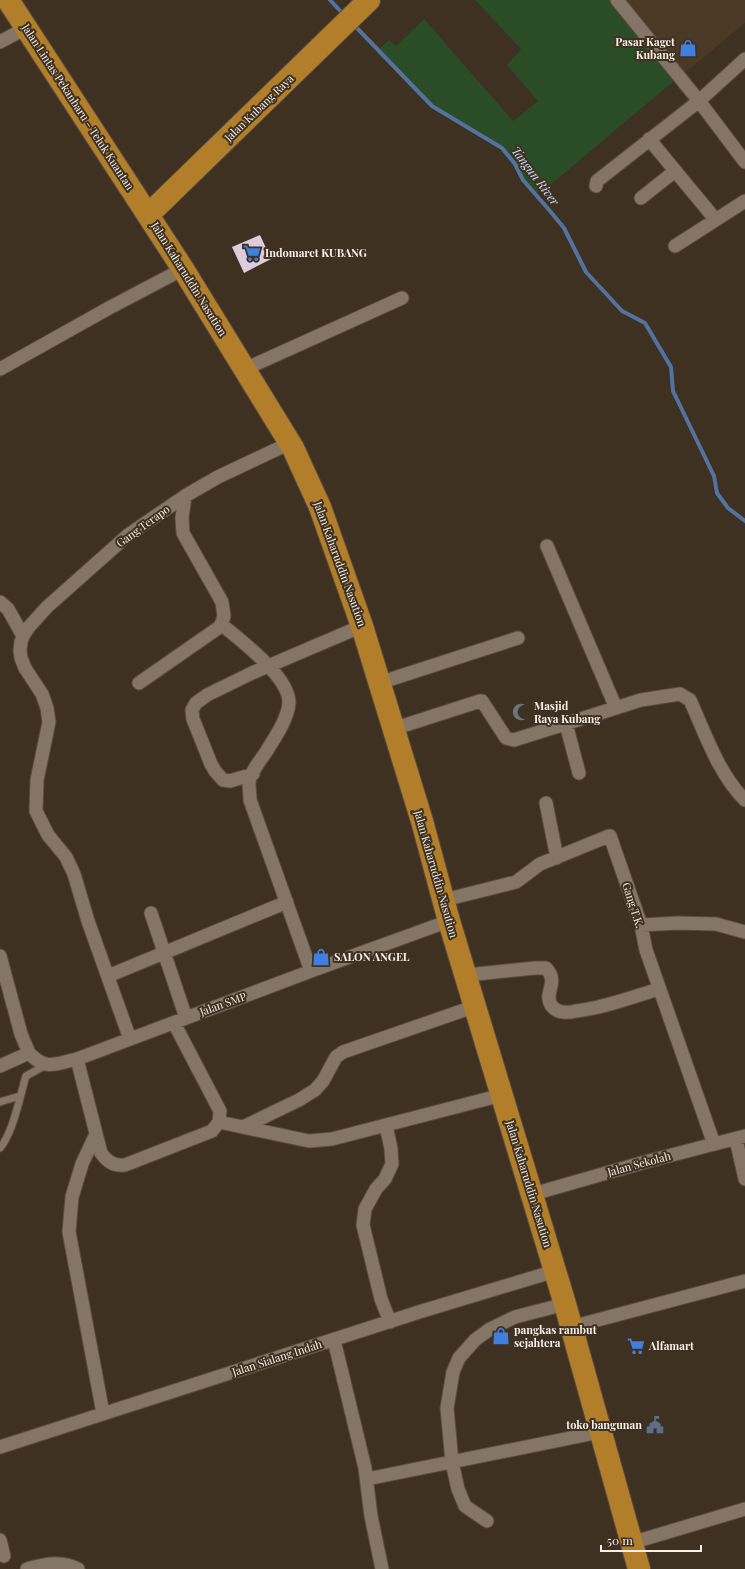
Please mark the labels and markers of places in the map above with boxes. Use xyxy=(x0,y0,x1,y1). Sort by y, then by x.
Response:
place label: Pasar Kaget Kubang xyxy=(615,34,676,62)
shop icon: Pasar Kaget Kubang xyxy=(678,38,698,58)
supermarket icon: Indomaret KUBANG xyxy=(242,243,262,263)
place label: Indomaret KUBANG xyxy=(265,245,367,260)
place label: Masjid Raya Kubang xyxy=(534,698,601,726)
mosque icon: Masjid Raya Kubang xyxy=(511,702,531,722)
shop icon: SALON ANGEL xyxy=(311,947,331,967)
place label: SALON ANGEL xyxy=(334,949,410,964)
place label: pangkas rambut sejahtera xyxy=(514,1322,597,1350)
shop icon: pangkas rambut sejahtera xyxy=(491,1326,511,1346)
supermarket icon: Alfamart xyxy=(626,1336,646,1356)
place label: Alfamart xyxy=(648,1338,694,1353)
public building icon: toko bangunan xyxy=(645,1415,665,1435)
place label: toko bangunan xyxy=(565,1417,642,1432)

